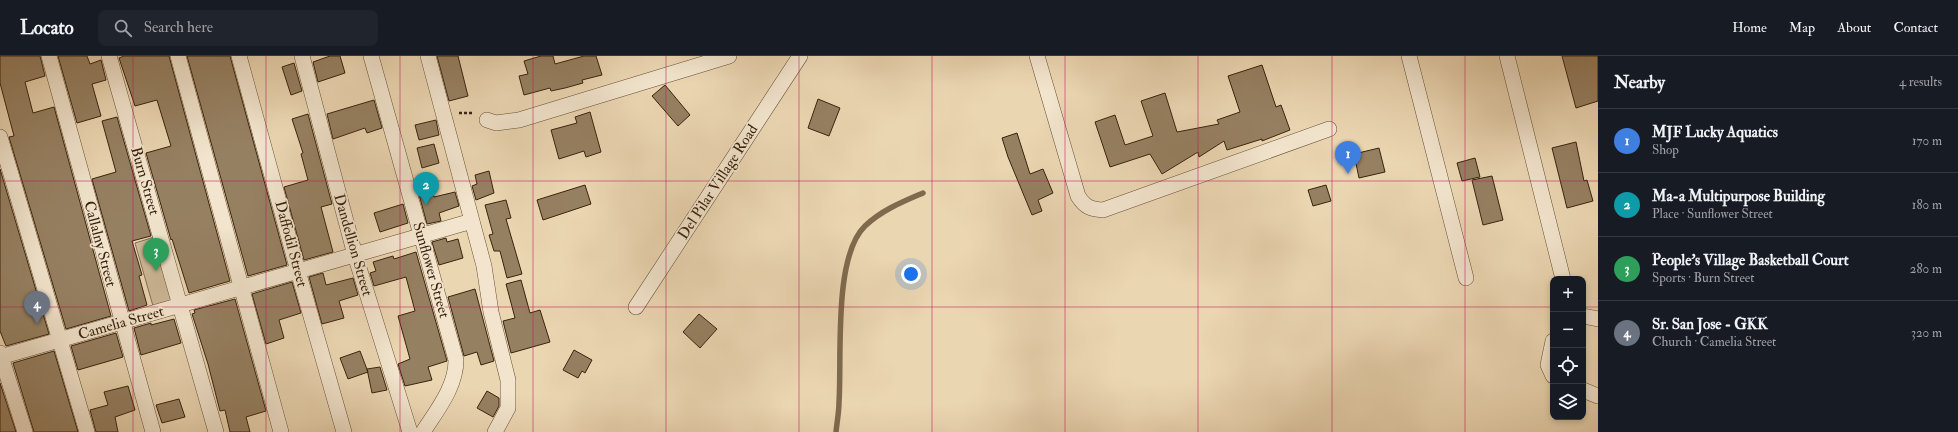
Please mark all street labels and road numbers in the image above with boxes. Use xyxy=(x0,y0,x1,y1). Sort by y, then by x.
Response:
street label: Del Pilar Village Road xyxy=(674,120,763,243)
street label: Burn Street xyxy=(126,145,164,217)
street label: Dandellion Street xyxy=(329,192,377,299)
street label: Callalny Street xyxy=(79,199,121,289)
street label: Daffodil Street xyxy=(270,199,312,289)
street label: Sunflower Street xyxy=(408,220,454,320)
street label: Camelia Street xyxy=(76,302,166,344)

